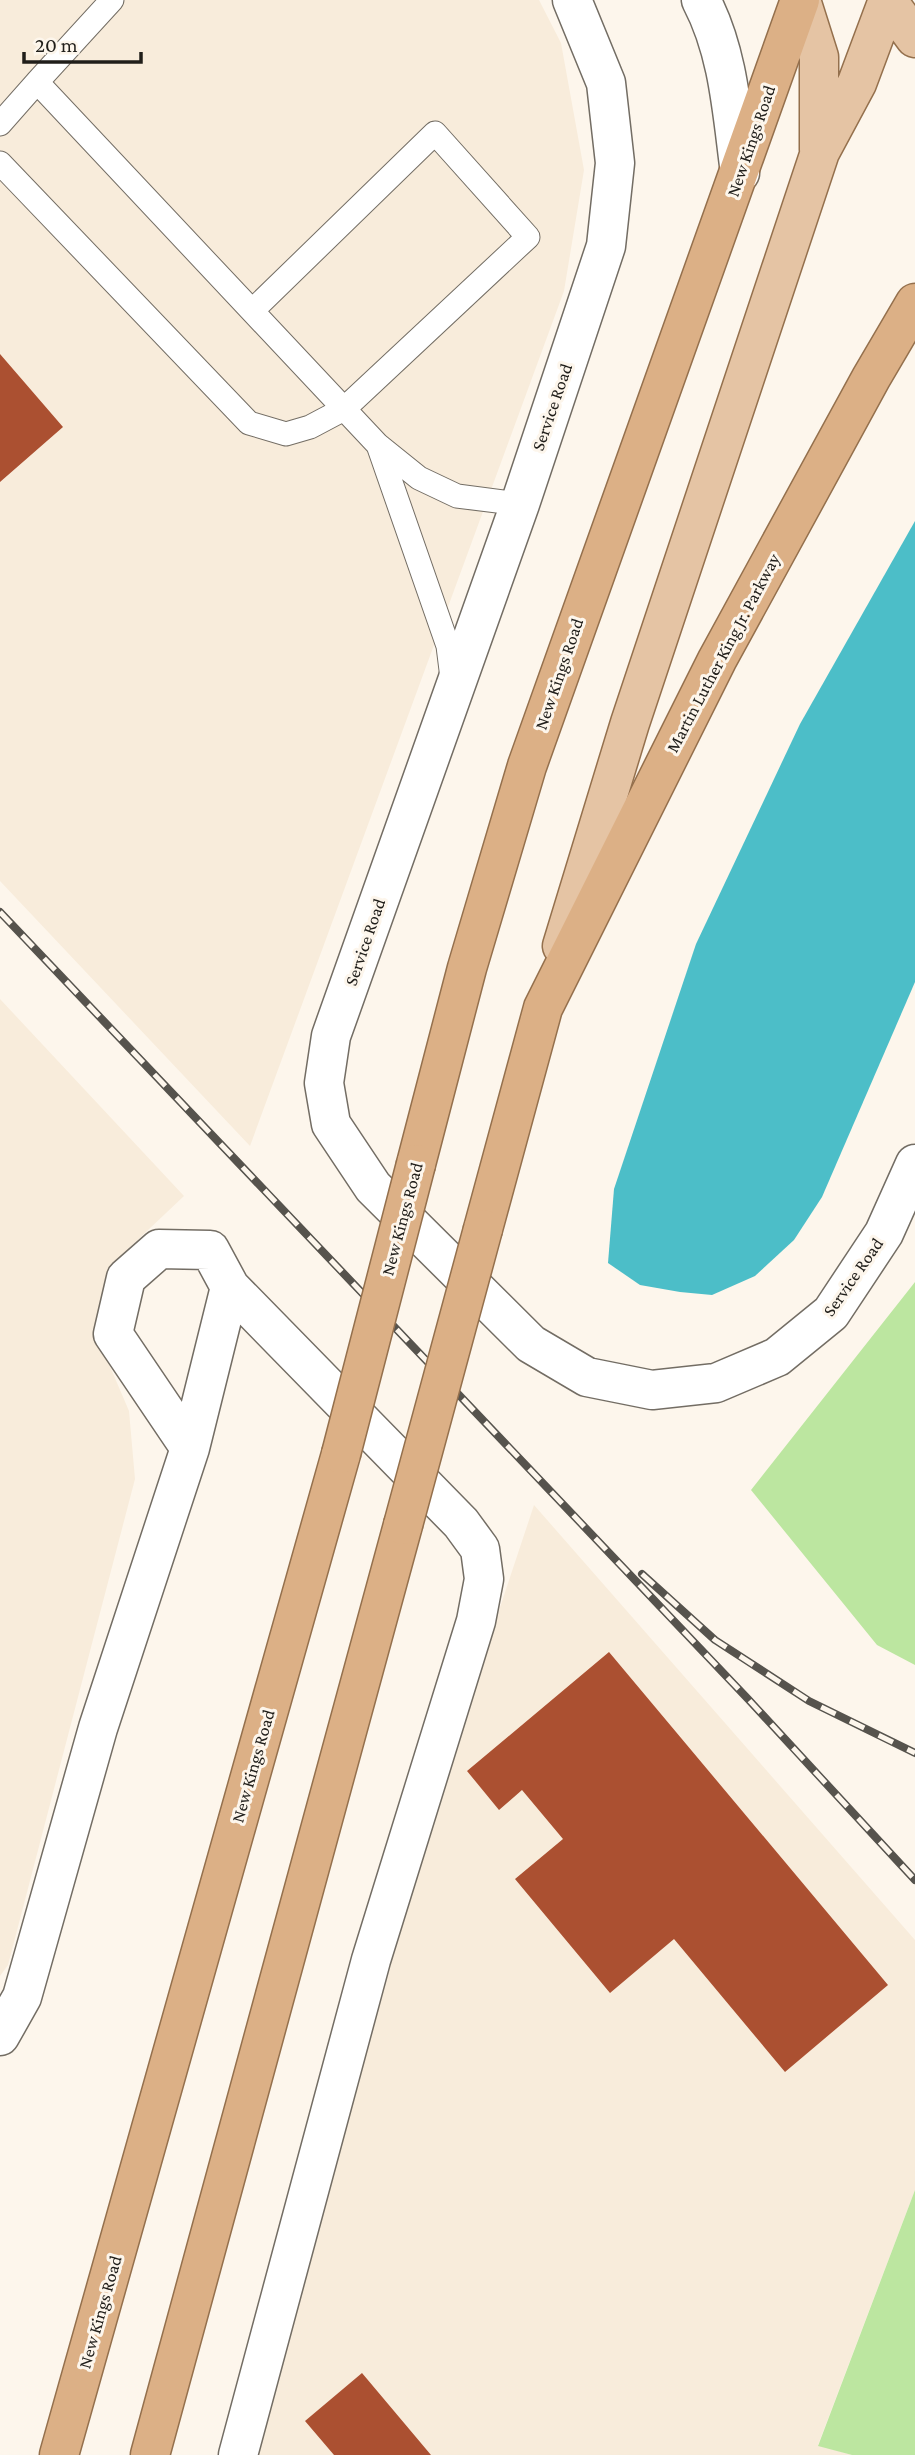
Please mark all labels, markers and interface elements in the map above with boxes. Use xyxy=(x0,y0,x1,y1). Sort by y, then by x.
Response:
scale bar xyxy=(24,21,142,65)
text: 20 m xyxy=(35,33,78,57)
street label: New Kings Road xyxy=(723,82,780,199)
street label: Service Road xyxy=(528,360,576,453)
street label: Martin Luther King Jr. Parkway xyxy=(662,550,784,756)
street label: New Kings Road xyxy=(531,615,588,732)
street label: Service Road xyxy=(341,895,389,988)
street label: New Kings Road xyxy=(377,1160,427,1278)
street label: Service Road xyxy=(819,1234,888,1320)
street label: New Kings Road xyxy=(227,1707,279,1825)
street label: New Kings Road xyxy=(74,2253,126,2371)

